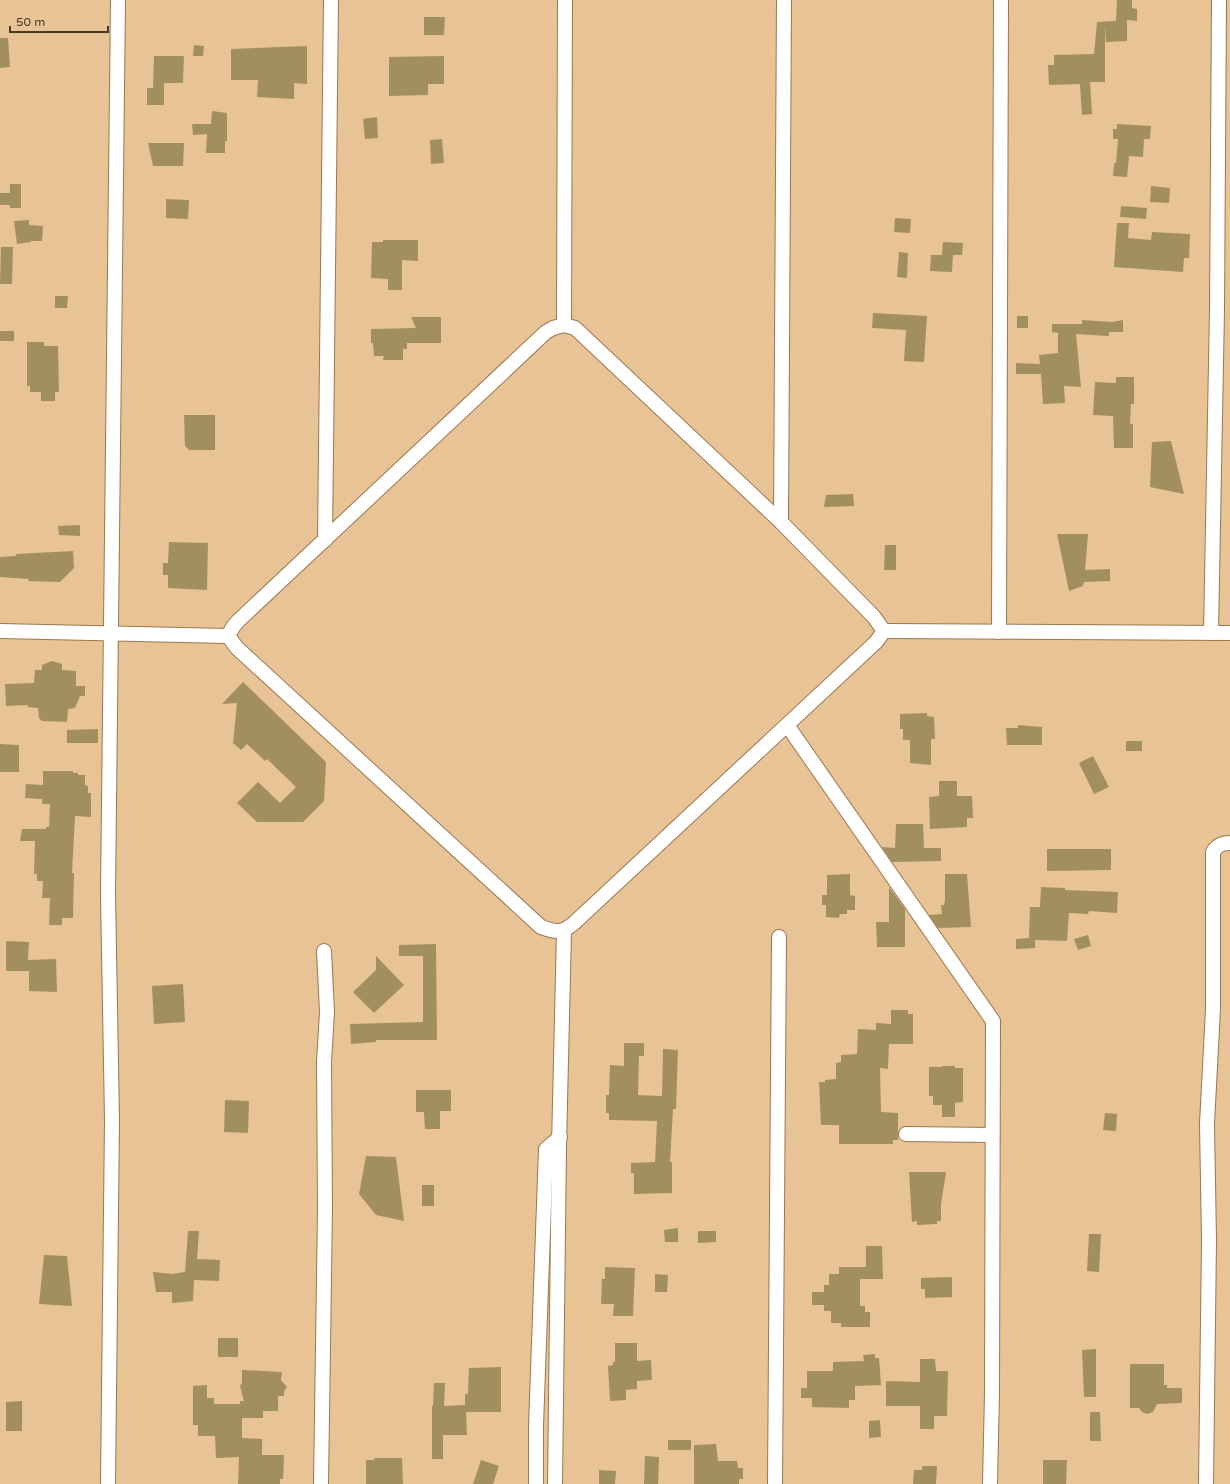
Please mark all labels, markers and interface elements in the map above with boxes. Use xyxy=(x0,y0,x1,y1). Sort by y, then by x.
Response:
scale bar xyxy=(10,8,108,34)
text: 50 m xyxy=(16,15,45,29)

